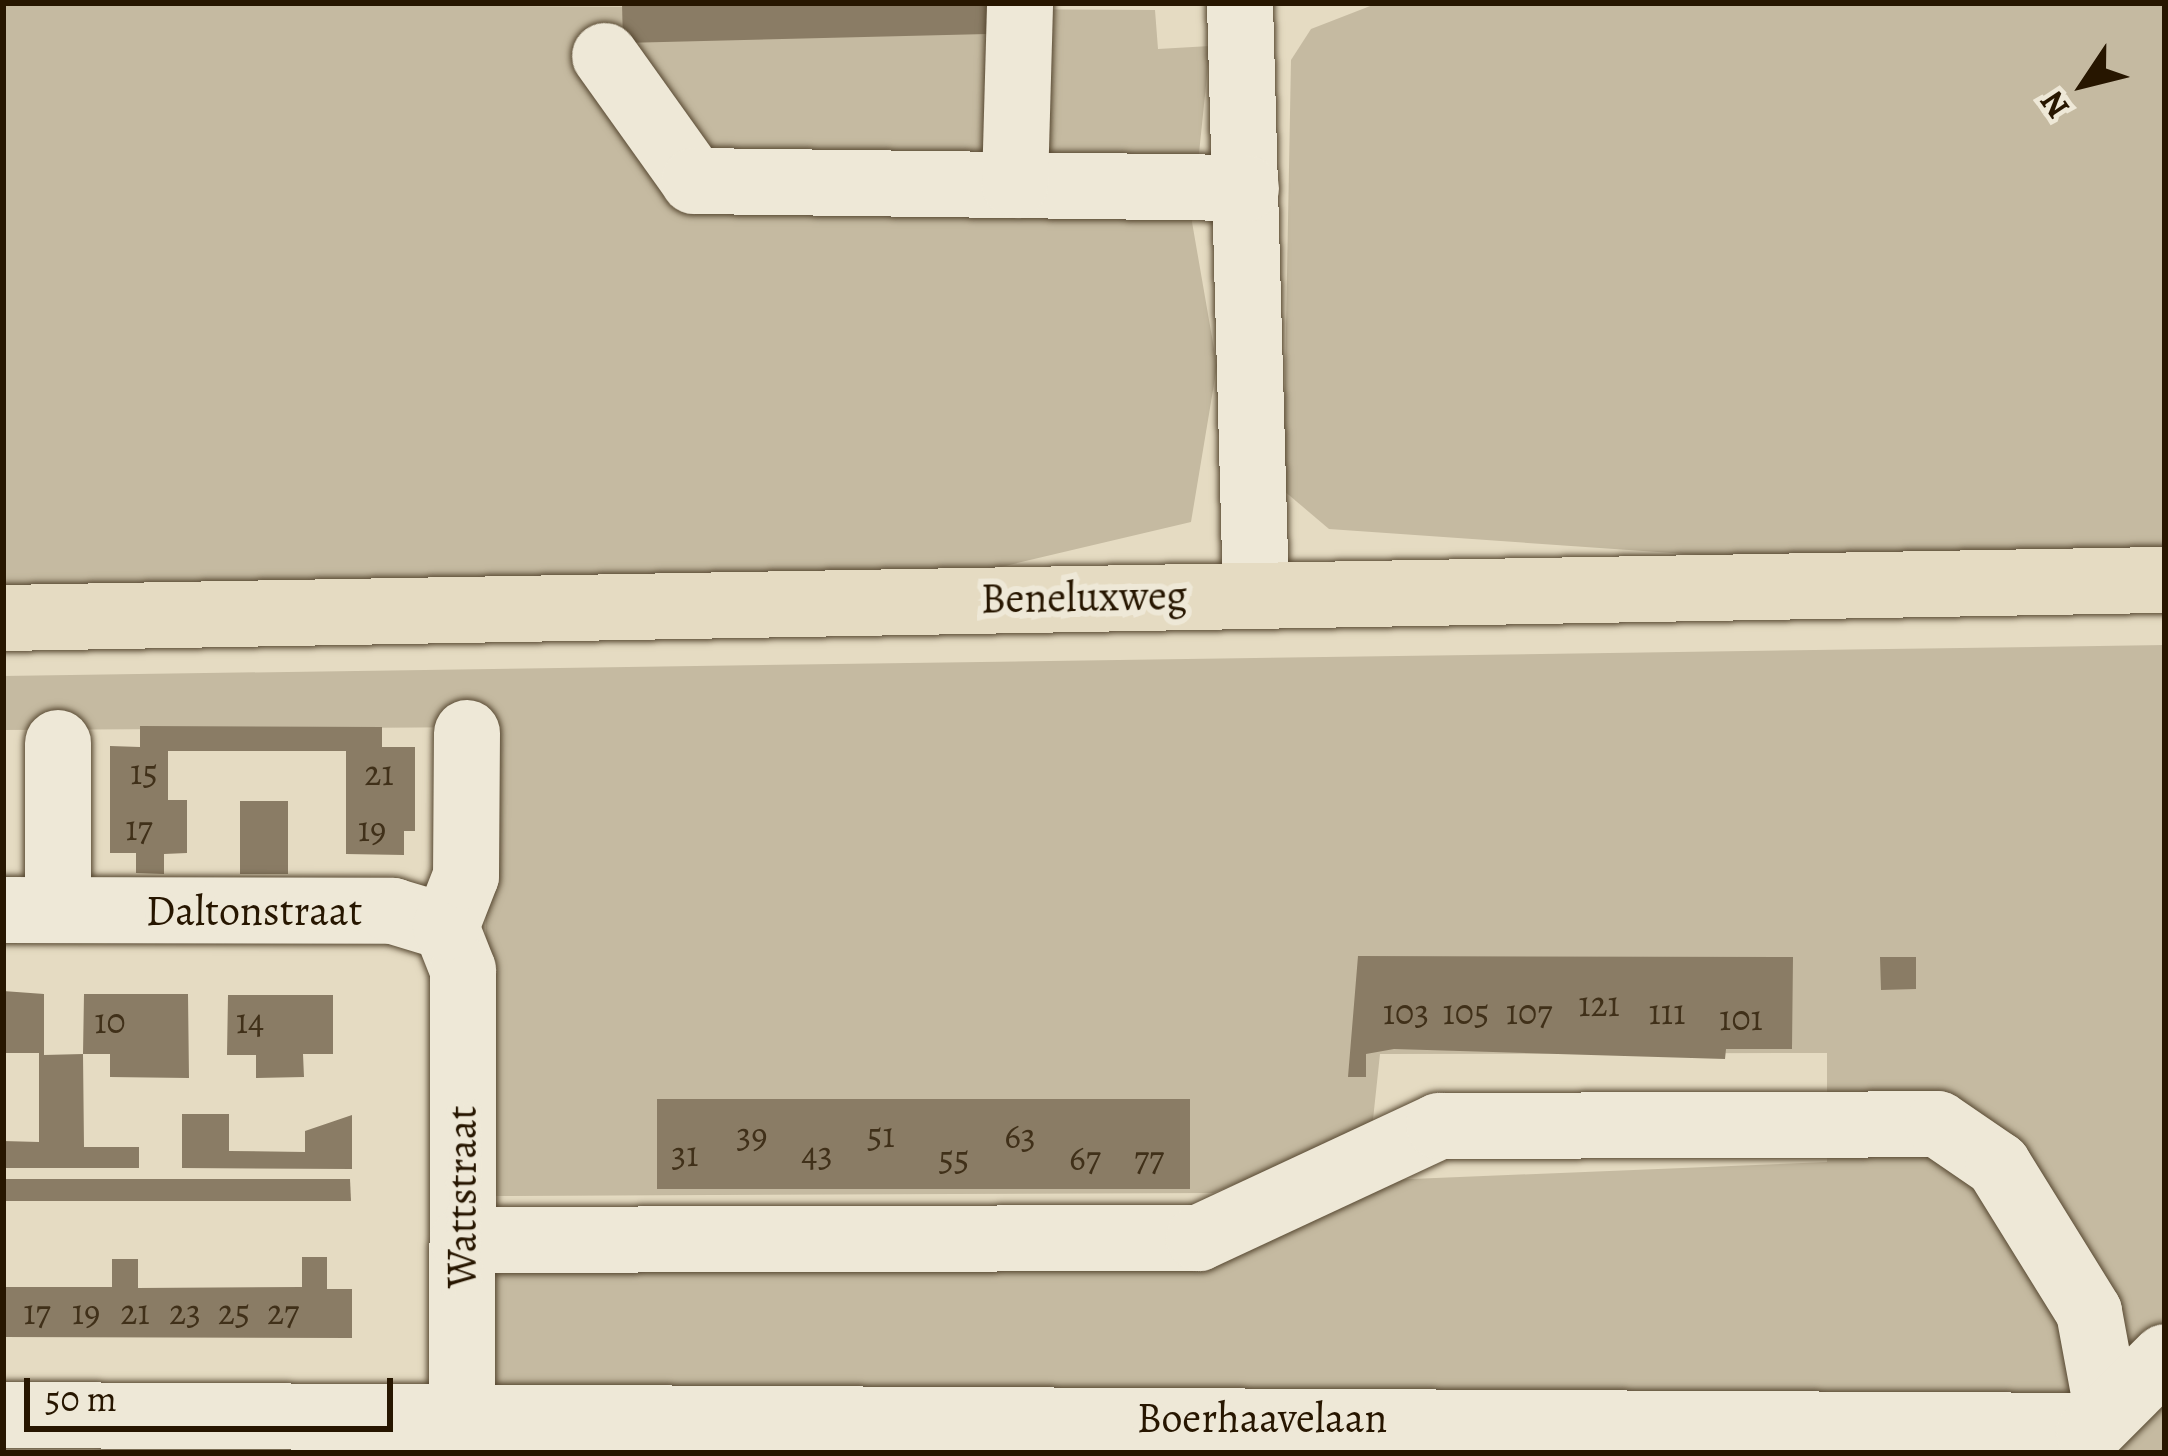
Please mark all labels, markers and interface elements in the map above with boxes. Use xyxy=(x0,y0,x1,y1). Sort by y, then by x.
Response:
north arrow xyxy=(2024,24,2144,144)
text: N xyxy=(2029,82,2079,128)
street label: Beneluxweg xyxy=(980,570,1188,624)
house number: 15 xyxy=(130,750,158,794)
house number: 21 xyxy=(364,751,394,795)
house number: 17 xyxy=(125,806,153,850)
house number: 19 xyxy=(358,807,386,851)
street label: Daltonstraat xyxy=(146,886,362,936)
house number: 121 xyxy=(1578,982,1620,1026)
house number: 103 xyxy=(1383,990,1429,1034)
house number: 105 xyxy=(1443,990,1489,1034)
house number: 107 xyxy=(1506,990,1552,1034)
house number: 111 xyxy=(1649,990,1685,1034)
house number: 101 xyxy=(1719,996,1763,1040)
house number: 10 xyxy=(94,999,126,1043)
house number: 14 xyxy=(236,999,264,1043)
street label: Wattstraat xyxy=(437,1106,487,1288)
house number: 39 xyxy=(736,1113,768,1157)
house number: 51 xyxy=(867,1113,895,1157)
house number: 63 xyxy=(1004,1114,1036,1158)
house number: 31 xyxy=(671,1132,699,1176)
house number: 43 xyxy=(801,1132,833,1176)
house number: 55 xyxy=(939,1136,969,1180)
house number: 67 xyxy=(1069,1136,1101,1180)
house number: 77 xyxy=(1134,1136,1164,1180)
house number: 17 xyxy=(23,1290,51,1334)
house number: 19 xyxy=(72,1290,100,1334)
house number: 21 xyxy=(120,1290,150,1334)
house number: 23 xyxy=(169,1290,201,1334)
house number: 25 xyxy=(218,1290,250,1334)
house number: 27 xyxy=(267,1290,299,1334)
scale bar xyxy=(30,1354,399,1428)
text: 50 m xyxy=(45,1374,117,1423)
street label: Boerhaavelaan xyxy=(1137,1393,1387,1443)

